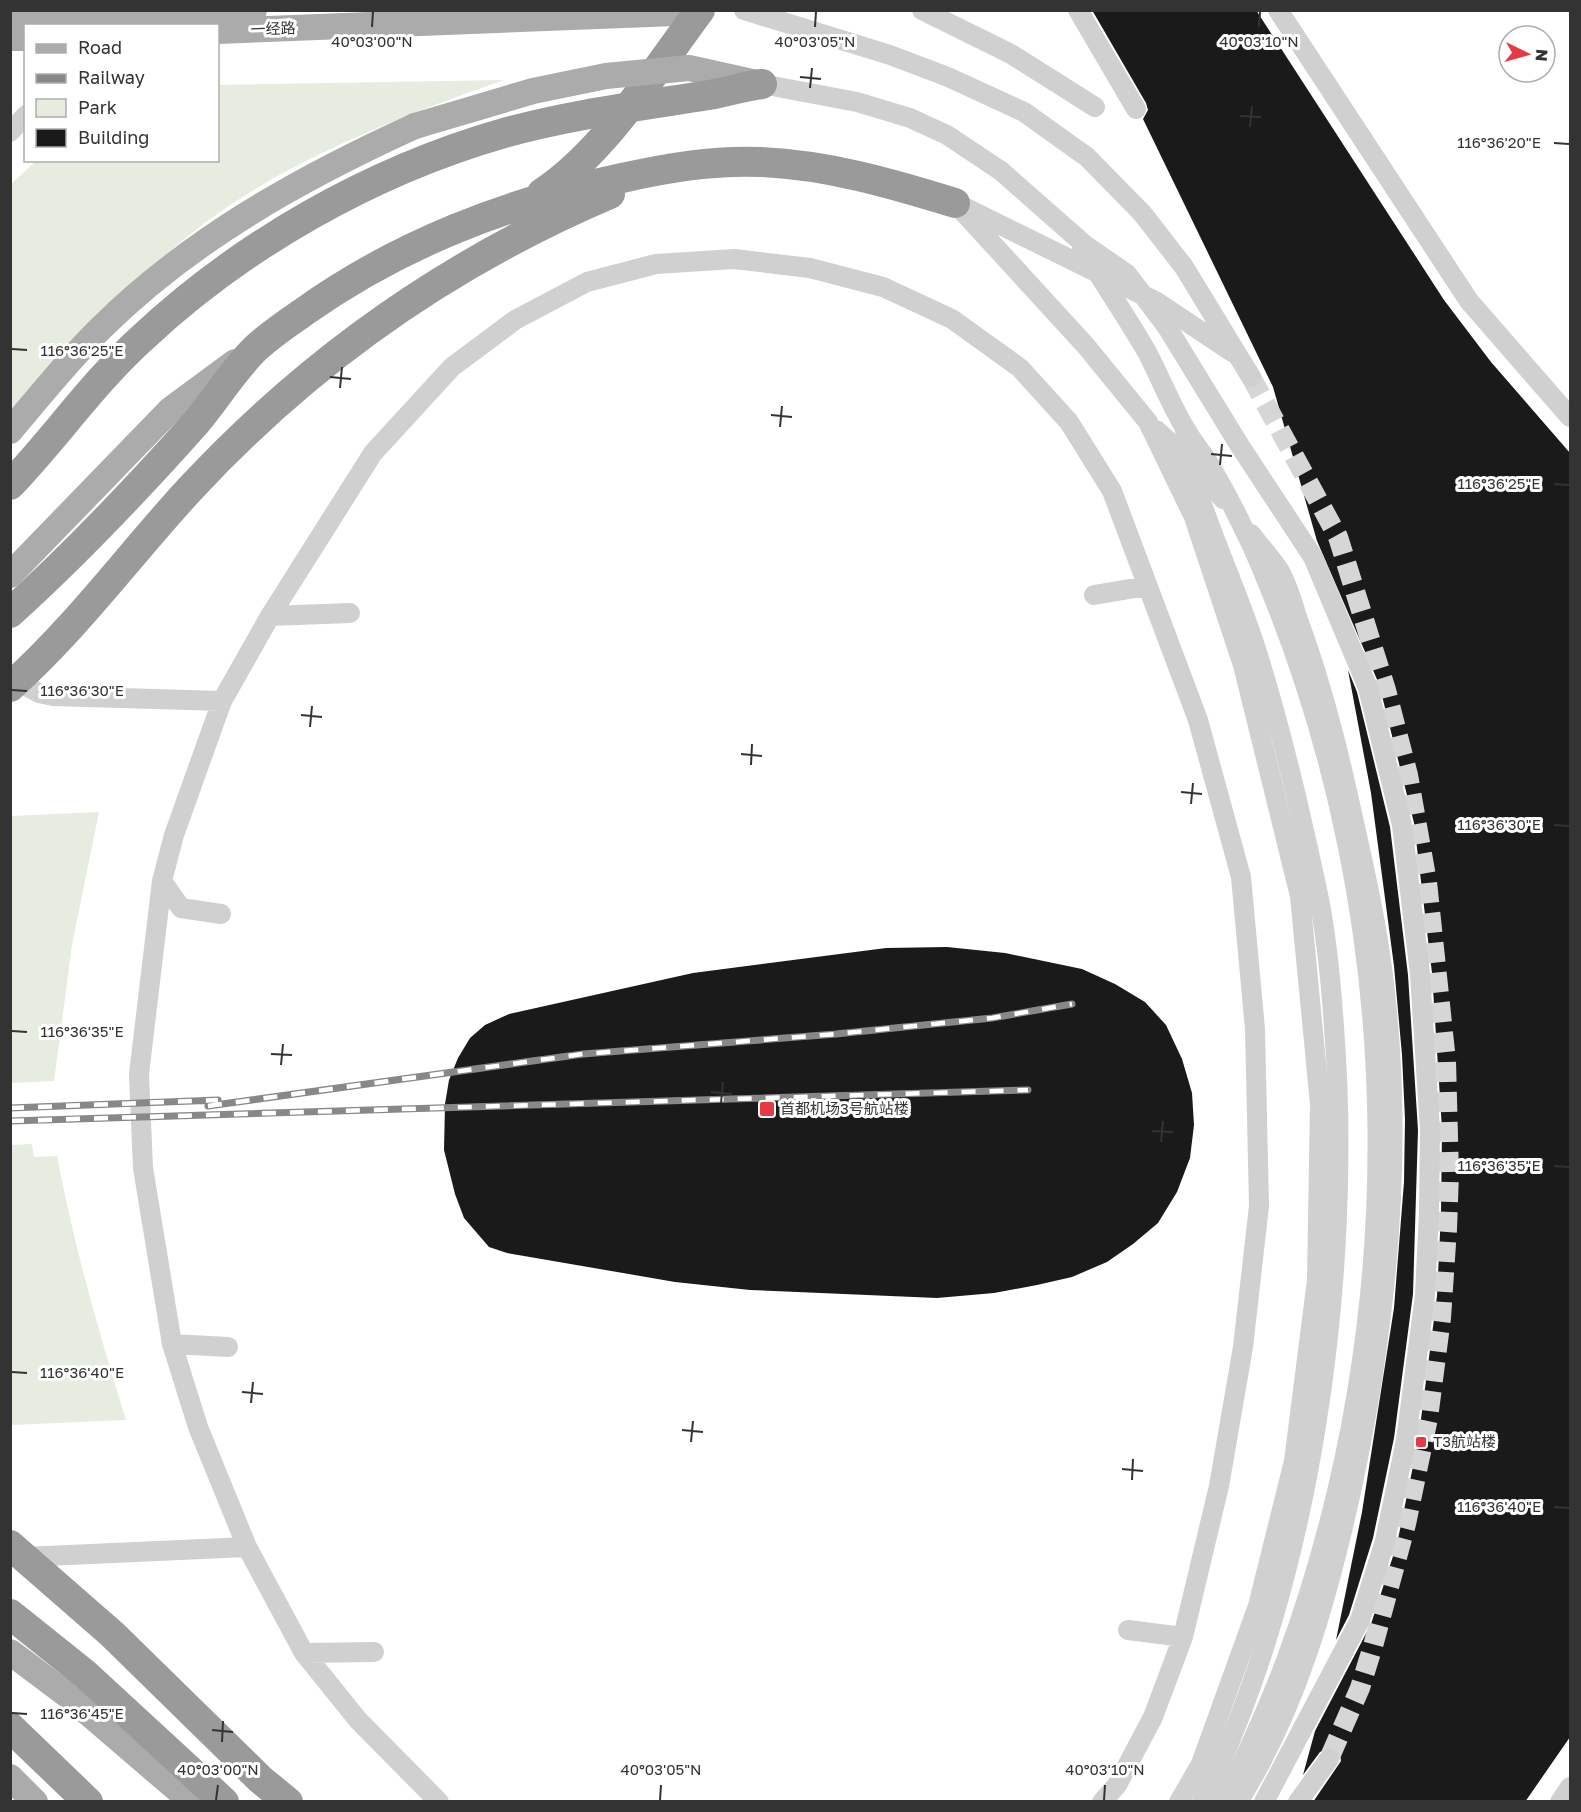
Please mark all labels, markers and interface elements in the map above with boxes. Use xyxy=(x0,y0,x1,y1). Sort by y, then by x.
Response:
street label: 一经路 xyxy=(250,18,296,38)
legend xyxy=(24,24,219,162)
north arrow xyxy=(1497,24,1557,84)
text: 40°03'00"N xyxy=(331,32,413,50)
text: 40°03'05"N xyxy=(775,32,855,50)
text: 40°03'10"N xyxy=(1219,32,1299,50)
text: Road xyxy=(78,36,122,58)
text: N xyxy=(1531,48,1552,62)
text: Railway xyxy=(78,66,145,88)
text: Park xyxy=(78,96,117,118)
text: Building xyxy=(78,126,149,148)
text: 116°36'20"E xyxy=(1457,133,1541,151)
text: 116°36'25"E xyxy=(40,341,124,359)
text: 116°36'25"E xyxy=(1457,474,1541,492)
text: 116°36'30"E xyxy=(40,681,124,699)
text: 116°36'30"E xyxy=(1457,815,1541,833)
text: 116°36'35"E xyxy=(40,1022,124,1040)
place label: 首都机场3号航站楼 xyxy=(780,1099,909,1117)
marker: 首都机场3号航站楼 xyxy=(758,1100,776,1118)
text: 116°36'35"E xyxy=(1457,1156,1541,1174)
text: 116°36'40"E xyxy=(40,1363,124,1381)
place label: T3航站楼 xyxy=(1433,1432,1496,1450)
marker: T3航站楼 xyxy=(1414,1435,1428,1449)
text: 116°36'40"E xyxy=(1457,1497,1541,1515)
text: 116°36'45"E xyxy=(40,1704,124,1722)
text: 40°03'00"N xyxy=(177,1760,259,1778)
text: 40°03'05"N xyxy=(621,1760,701,1778)
text: 40°03'10"N xyxy=(1065,1760,1145,1778)

